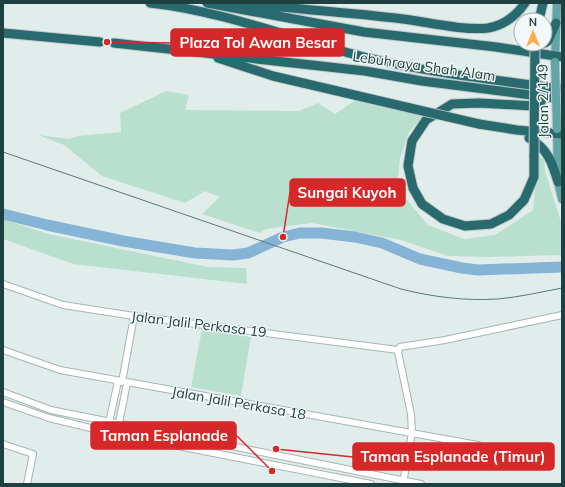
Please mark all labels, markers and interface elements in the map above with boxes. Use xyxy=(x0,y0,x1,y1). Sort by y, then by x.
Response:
north arrow xyxy=(513,12,553,52)
text: N xyxy=(529,15,537,29)
callout: Plaza Tol Awan Besar xyxy=(171,29,344,56)
text: Plaza Tol Awan Besar xyxy=(179,33,337,52)
street label: Lebuhraya Shah Alam xyxy=(351,47,497,85)
street label: Jalan 2/149 xyxy=(533,64,553,138)
callout: Sungai Kuyoh xyxy=(290,179,405,206)
text: Sungai Kuyoh xyxy=(297,183,397,202)
street label: Jalan Jalil Perkasa 19 xyxy=(130,307,268,341)
street label: Jalan Jalil Perkasa 18 xyxy=(170,382,308,424)
callout: Taman Esplanade xyxy=(91,422,236,449)
text: Taman Esplanade xyxy=(100,426,228,445)
callout: Taman Esplanade (Timur) xyxy=(353,443,554,470)
text: Taman Esplanade (Timur) xyxy=(360,447,546,466)

